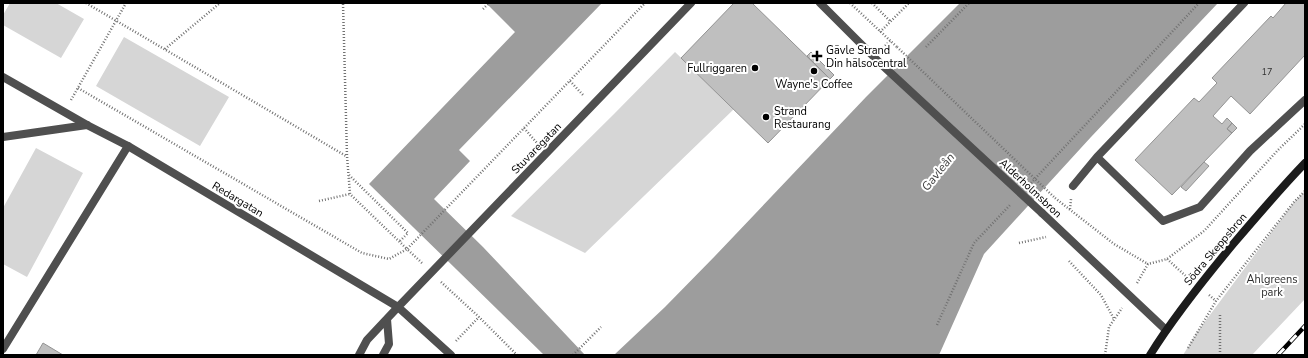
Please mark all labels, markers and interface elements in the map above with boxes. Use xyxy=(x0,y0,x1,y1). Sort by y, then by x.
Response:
place label: Gävle Strand Din hälsocentral xyxy=(826,43,907,71)
marker: Gävle Strand Din hälsocentral xyxy=(811,50,823,62)
place label: Fullriggaren xyxy=(687,61,747,76)
marker: Fullriggaren xyxy=(750,63,760,73)
marker: Wayne's Coffee xyxy=(809,66,819,76)
house number: 17 xyxy=(1262,66,1272,78)
place label: Wayne's Coffee xyxy=(775,77,853,92)
place label: Strand Restaurang xyxy=(774,104,831,132)
marker: Strand Restaurang xyxy=(761,112,771,122)
street label: Stuvaregatan xyxy=(508,119,565,177)
water label: Gavleån xyxy=(918,150,958,194)
street label: Alderholmsbron xyxy=(996,155,1065,221)
street label: Redargatan xyxy=(209,178,266,221)
street label: Södra Skeppsbron xyxy=(1181,210,1250,289)
park label: Ahlgreens park xyxy=(1246,272,1298,300)

